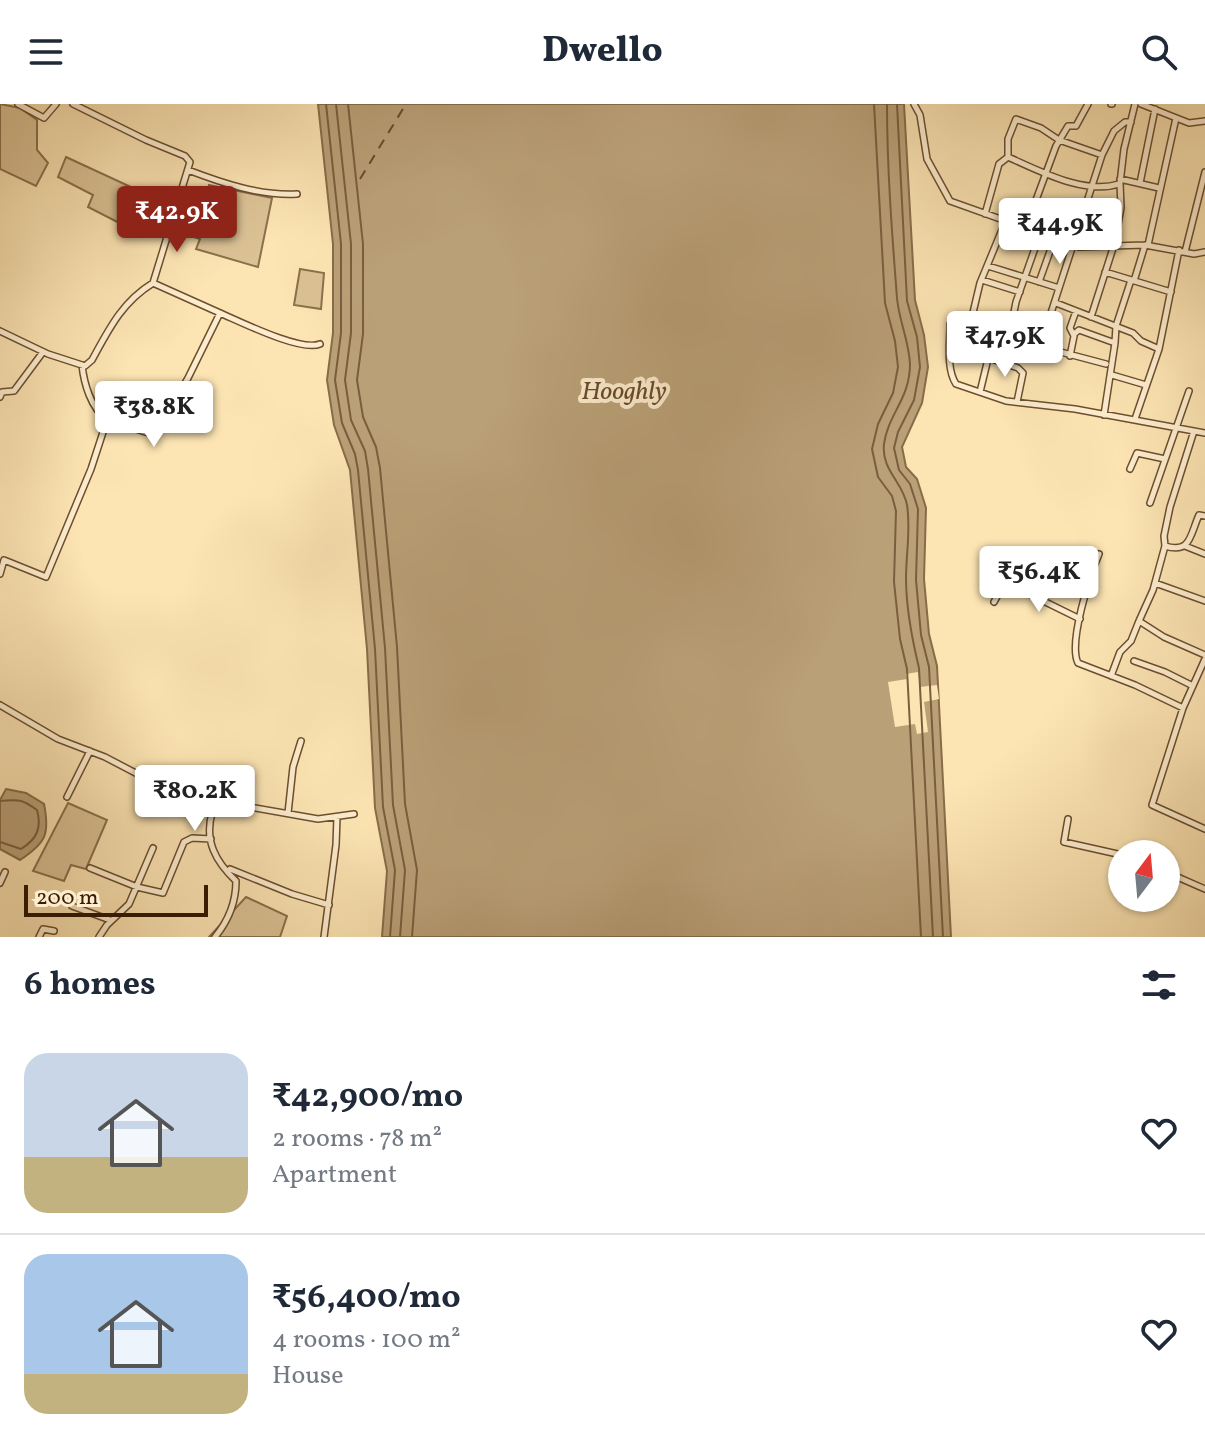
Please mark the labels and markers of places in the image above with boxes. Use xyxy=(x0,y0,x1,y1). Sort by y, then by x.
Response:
pin: ₹42.9K xyxy=(112,186,242,254)
pin: ₹44.9K xyxy=(995,198,1125,266)
pin: ₹47.9K xyxy=(940,311,1070,379)
pin: ₹38.8K xyxy=(89,381,219,449)
pin: ₹56.4K xyxy=(974,546,1104,614)
pin: ₹80.2K xyxy=(130,765,260,833)

